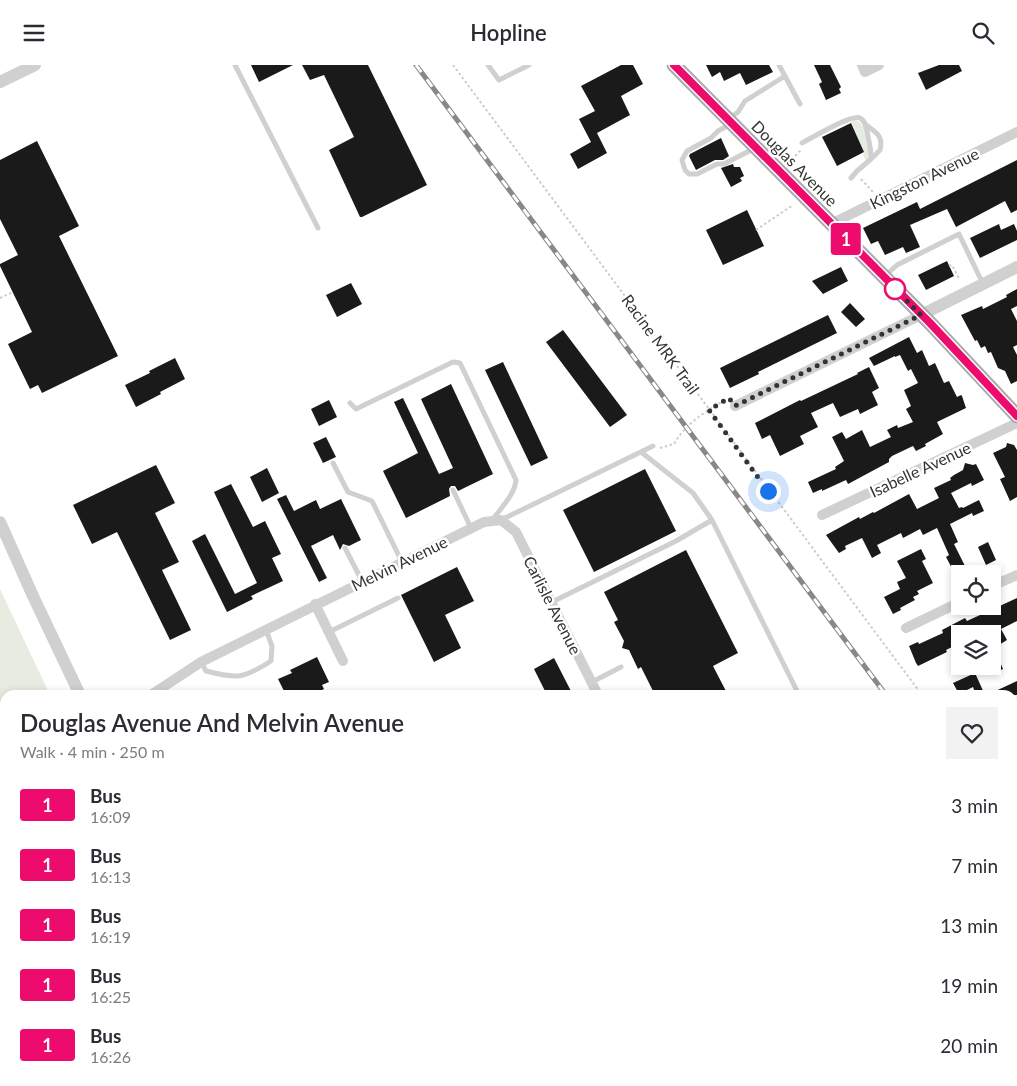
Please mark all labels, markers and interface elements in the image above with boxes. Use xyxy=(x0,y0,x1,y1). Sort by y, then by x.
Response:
icon: menu xyxy=(20,19,48,47)
text: Hopline xyxy=(470,19,547,46)
icon: search xyxy=(969,19,997,47)
street label: Douglas Avenue xyxy=(748,116,842,210)
street label: Kingston Avenue xyxy=(866,143,982,213)
line badge: 1 xyxy=(830,223,862,255)
text: 1 xyxy=(841,228,851,250)
unlabelled marker xyxy=(884,278,906,300)
street label: Racine MRK Trail xyxy=(618,290,704,398)
street label: Isabelle Avenue xyxy=(867,437,973,501)
your location xyxy=(756,479,781,504)
street label: Melvin Avenue xyxy=(348,532,450,594)
street label: Carlisle Avenue xyxy=(520,553,586,657)
map controls xyxy=(951,565,1001,675)
button: locate xyxy=(951,565,1001,615)
button: layers xyxy=(951,625,1001,675)
button: heart xyxy=(946,707,998,759)
text: Douglas Avenue And Melvin Avenue xyxy=(20,708,404,737)
text: Walk · 4 min · 250 m xyxy=(20,742,165,761)
text: Bus xyxy=(90,784,121,807)
text: 1 xyxy=(42,794,53,816)
text: 3 min xyxy=(951,794,998,817)
text: 16:09 xyxy=(90,807,131,826)
text: Bus xyxy=(90,844,121,867)
text: 1 xyxy=(42,854,53,876)
text: 7 min xyxy=(951,854,998,877)
text: 16:13 xyxy=(90,867,131,886)
text: Bus xyxy=(90,904,121,927)
text: 1 xyxy=(42,914,53,936)
text: 13 min xyxy=(940,914,998,937)
text: 16:19 xyxy=(90,927,131,946)
text: Bus xyxy=(90,964,121,987)
text: 1 xyxy=(42,974,53,996)
text: 19 min xyxy=(940,974,998,997)
text: 16:25 xyxy=(90,987,131,1006)
text: Bus xyxy=(90,1024,121,1047)
text: 1 xyxy=(42,1034,53,1056)
text: 20 min xyxy=(940,1034,998,1057)
text: 16:26 xyxy=(90,1047,131,1066)

